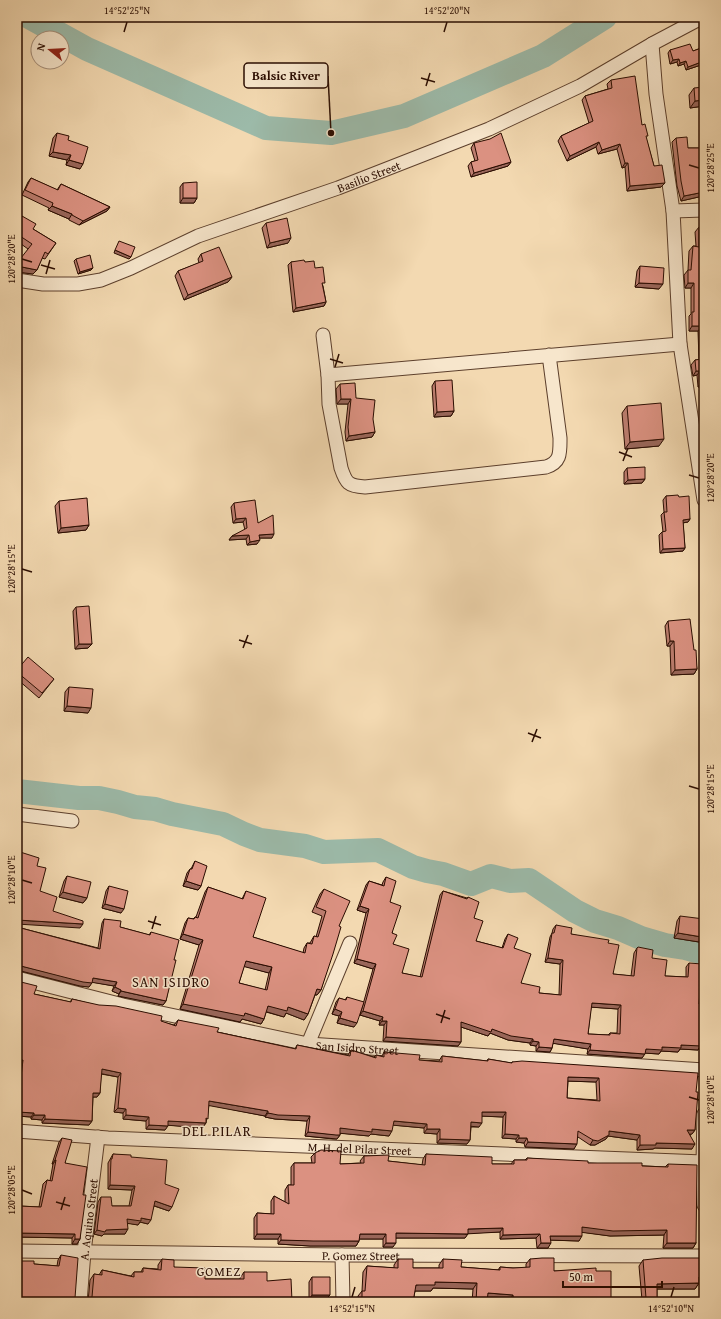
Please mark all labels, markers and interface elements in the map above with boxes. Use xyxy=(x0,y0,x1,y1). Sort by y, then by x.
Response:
text: 14°52'25"N xyxy=(104,3,150,18)
text: 14°52'20"N xyxy=(424,3,470,18)
north arrow xyxy=(30,30,70,70)
text: N xyxy=(32,40,49,53)
callout: Balsic River xyxy=(244,63,328,88)
text: Balsic River xyxy=(252,66,320,85)
text: 120°28'25"E xyxy=(703,143,718,193)
street label: Basilio Street xyxy=(334,156,403,196)
text: 120°28'20"E xyxy=(4,234,19,284)
text: 120°28'20"E xyxy=(703,453,718,503)
text: 120°28'15"E xyxy=(4,544,19,594)
text: 120°28'15"E xyxy=(703,764,718,814)
text: 120°28'10"E xyxy=(4,855,19,905)
district label: SAN ISIDRO xyxy=(132,972,210,992)
street label: San Isidro Street xyxy=(315,1036,400,1059)
text: 120°28'10"E xyxy=(703,1075,718,1125)
district label: DEL PILAR xyxy=(182,1121,252,1141)
street label: M. H. del Pilar Street xyxy=(307,1138,413,1159)
text: 120°28'05"E xyxy=(4,1165,19,1215)
street label: A. Aquino Street xyxy=(75,1177,101,1261)
street label: P. Gomez Street xyxy=(322,1246,401,1264)
district label: GOMEZ xyxy=(197,1262,241,1281)
scale bar xyxy=(563,1263,662,1289)
text: 50 m xyxy=(569,1268,593,1285)
text: 14°52'15"N xyxy=(329,1301,375,1316)
text: 14°52'10"N xyxy=(648,1301,694,1316)

